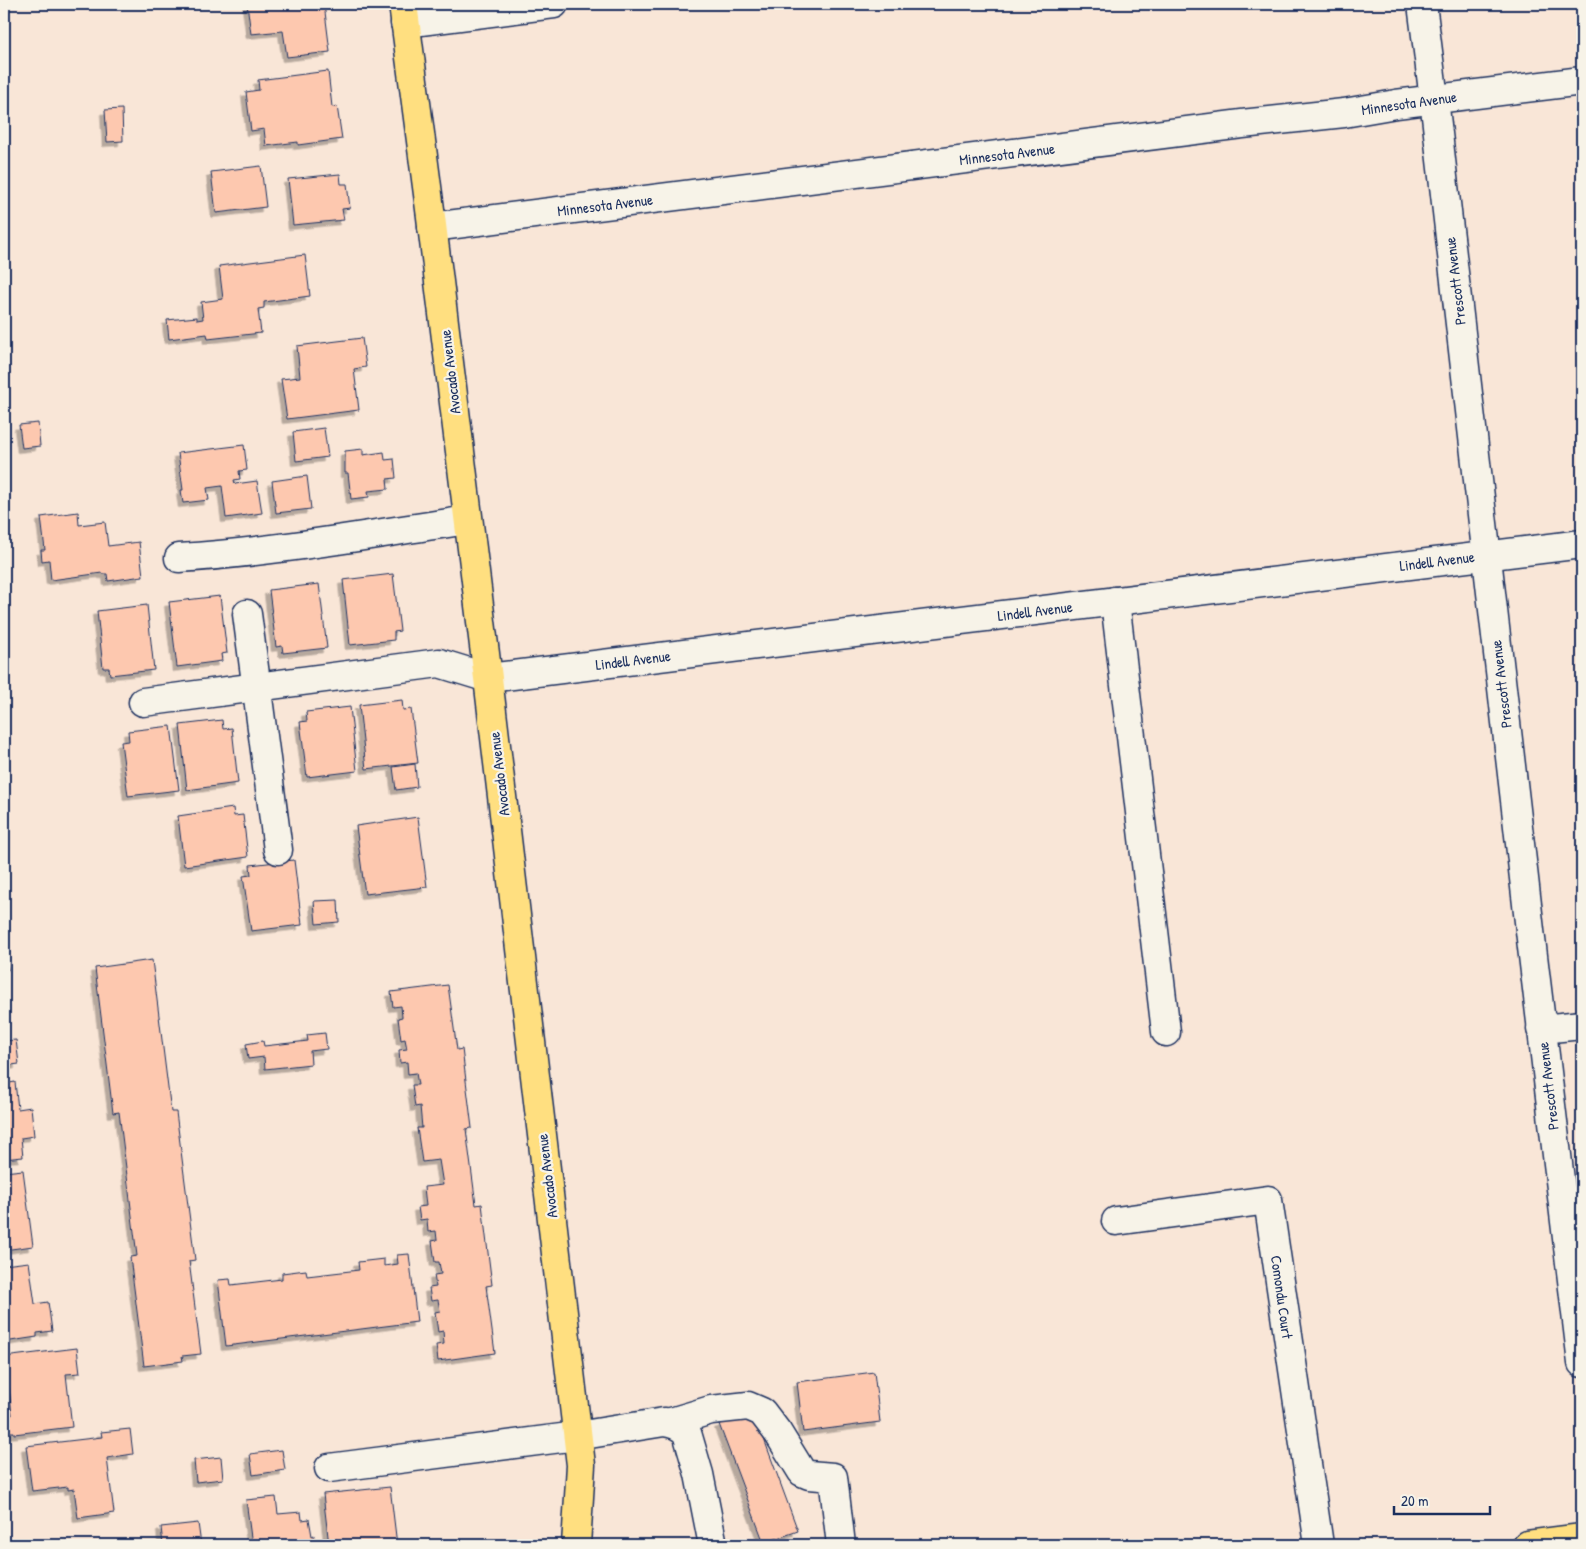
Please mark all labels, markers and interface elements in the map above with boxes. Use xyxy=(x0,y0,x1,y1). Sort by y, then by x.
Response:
street label: Minnesota Avenue xyxy=(1360,86,1458,120)
street label: Minnesota Avenue xyxy=(958,138,1056,170)
street label: Minnesota Avenue xyxy=(556,189,654,221)
street label: Prescott Avenue xyxy=(1439,236,1471,326)
street label: Avocado Avenue xyxy=(434,329,466,415)
street label: Lindell Avenue xyxy=(1398,546,1476,576)
street label: Lindell Avenue xyxy=(996,596,1074,626)
street label: Prescott Avenue xyxy=(1485,639,1517,729)
street label: Lindell Avenue xyxy=(594,645,672,675)
street label: Avocado Avenue xyxy=(483,731,515,817)
street label: Prescott Avenue xyxy=(1532,1041,1564,1131)
street label: Avocado Avenue xyxy=(531,1133,563,1219)
street label: Comondu Court xyxy=(1266,1254,1298,1341)
scale bar xyxy=(1394,1484,1490,1516)
text: 20 m xyxy=(1401,1490,1428,1511)

